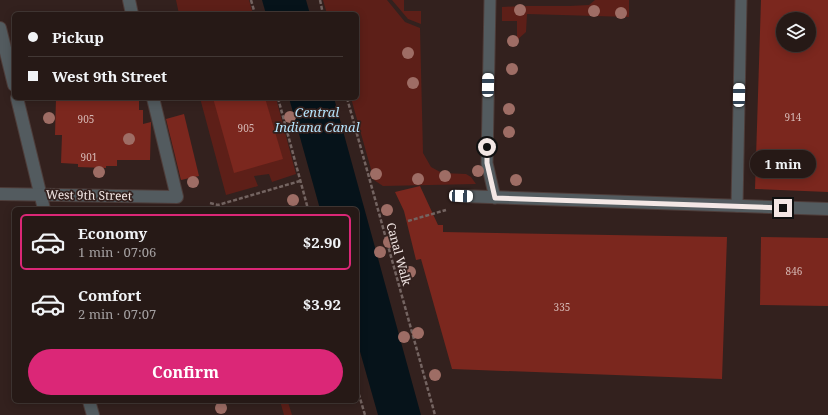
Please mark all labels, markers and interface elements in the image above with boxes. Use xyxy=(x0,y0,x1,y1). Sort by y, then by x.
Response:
map controls xyxy=(776,12,816,52)
button: layers xyxy=(776,12,816,52)
text: Pickup xyxy=(52,27,104,47)
text: West 9th Street xyxy=(52,66,167,86)
car xyxy=(482,73,494,97)
car xyxy=(733,83,745,107)
water label: Central Indiana Canal xyxy=(273,103,360,136)
house number: 914 xyxy=(785,110,802,124)
house number: 905 xyxy=(78,112,94,126)
house number: 905 xyxy=(238,121,254,135)
route start xyxy=(478,138,496,156)
house number: 901 xyxy=(81,150,97,164)
callout: 1 min xyxy=(750,150,816,178)
text: 1 min xyxy=(765,155,801,173)
street label: West 9th Street xyxy=(46,186,132,204)
car xyxy=(449,190,473,202)
route end xyxy=(774,199,792,217)
street label: Canal Walk xyxy=(382,221,416,288)
text: Economy xyxy=(78,223,147,243)
icon: car xyxy=(30,224,66,260)
text: $2.90 xyxy=(303,232,341,252)
text: 1 min · 07:06 xyxy=(78,243,156,261)
house number: 846 xyxy=(786,264,803,278)
text: Comfort xyxy=(78,285,141,305)
icon: car xyxy=(30,286,66,322)
text: $3.92 xyxy=(303,294,341,314)
house number: 335 xyxy=(554,300,570,314)
text: 2 min · 07:07 xyxy=(78,305,156,323)
button: Confirm xyxy=(28,349,343,395)

